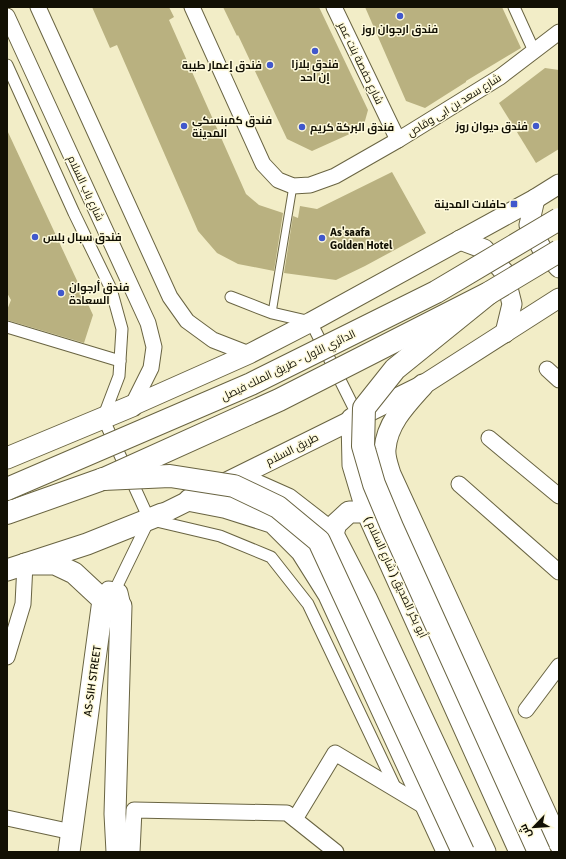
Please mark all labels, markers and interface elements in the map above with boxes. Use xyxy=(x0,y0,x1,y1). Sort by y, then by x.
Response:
marker: فندق ارجوان روز xyxy=(395,11,405,21)
street label: شارع حفصة بنت عمر xyxy=(334,19,386,107)
place label: فندق ارجوان روز xyxy=(361,23,438,37)
marker: فندق بلازا إن احد xyxy=(310,46,320,56)
place label: فندق بلازا إن احد xyxy=(291,58,339,84)
place label: فندق إعمار طيبة xyxy=(182,59,262,73)
marker: فندق إعمار طيبة xyxy=(265,60,275,70)
street label: شارع سعد بن ابى وقاص xyxy=(405,71,504,140)
place label: فندق كمبنسكي المدينة xyxy=(192,114,272,140)
place label: فندق ديوان روز xyxy=(454,120,528,134)
marker: فندق كمبنسكي المدينة xyxy=(179,121,189,131)
place label: فندق البركة كريم xyxy=(310,121,394,135)
marker: فندق ديوان روز xyxy=(531,121,541,131)
marker: فندق البركة كريم xyxy=(297,122,307,132)
street label: شارع باب السلام xyxy=(64,153,106,223)
place label: حافلات المدينة xyxy=(434,198,506,211)
marker: حافلات المدينة xyxy=(509,199,519,209)
place label: As'saafa Golden Hotel xyxy=(330,226,393,252)
place label: فندق سبال بلس xyxy=(43,231,122,245)
marker: فندق سبال بلس xyxy=(30,232,40,242)
marker: As'saafa Golden Hotel xyxy=(317,233,327,243)
place label: فندق أرجوان السعادة xyxy=(69,280,130,307)
marker: فندق أرجوان السعادة xyxy=(56,288,66,298)
street label: الدائري الأول - طريق الملك فيصل xyxy=(219,327,359,406)
street label: طريق السلام xyxy=(264,431,321,469)
street label: ( شارع السلام ) أبو بكر الصديق xyxy=(361,514,430,641)
street label: AS-SIH STREET xyxy=(81,644,104,717)
north arrow xyxy=(514,807,554,847)
text: ش xyxy=(517,822,534,840)

